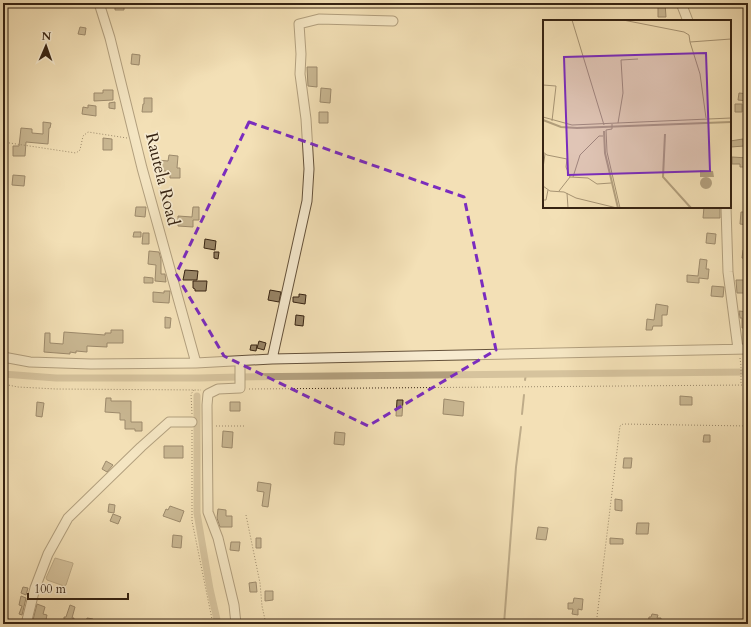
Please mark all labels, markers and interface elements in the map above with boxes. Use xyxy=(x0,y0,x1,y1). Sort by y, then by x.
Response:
inset map xyxy=(543,20,731,208)
north arrow xyxy=(26,26,66,66)
text: N xyxy=(41,29,52,44)
street label: Rautela Road xyxy=(140,130,185,228)
scale bar xyxy=(28,575,128,601)
text: 100 m xyxy=(34,581,67,597)

